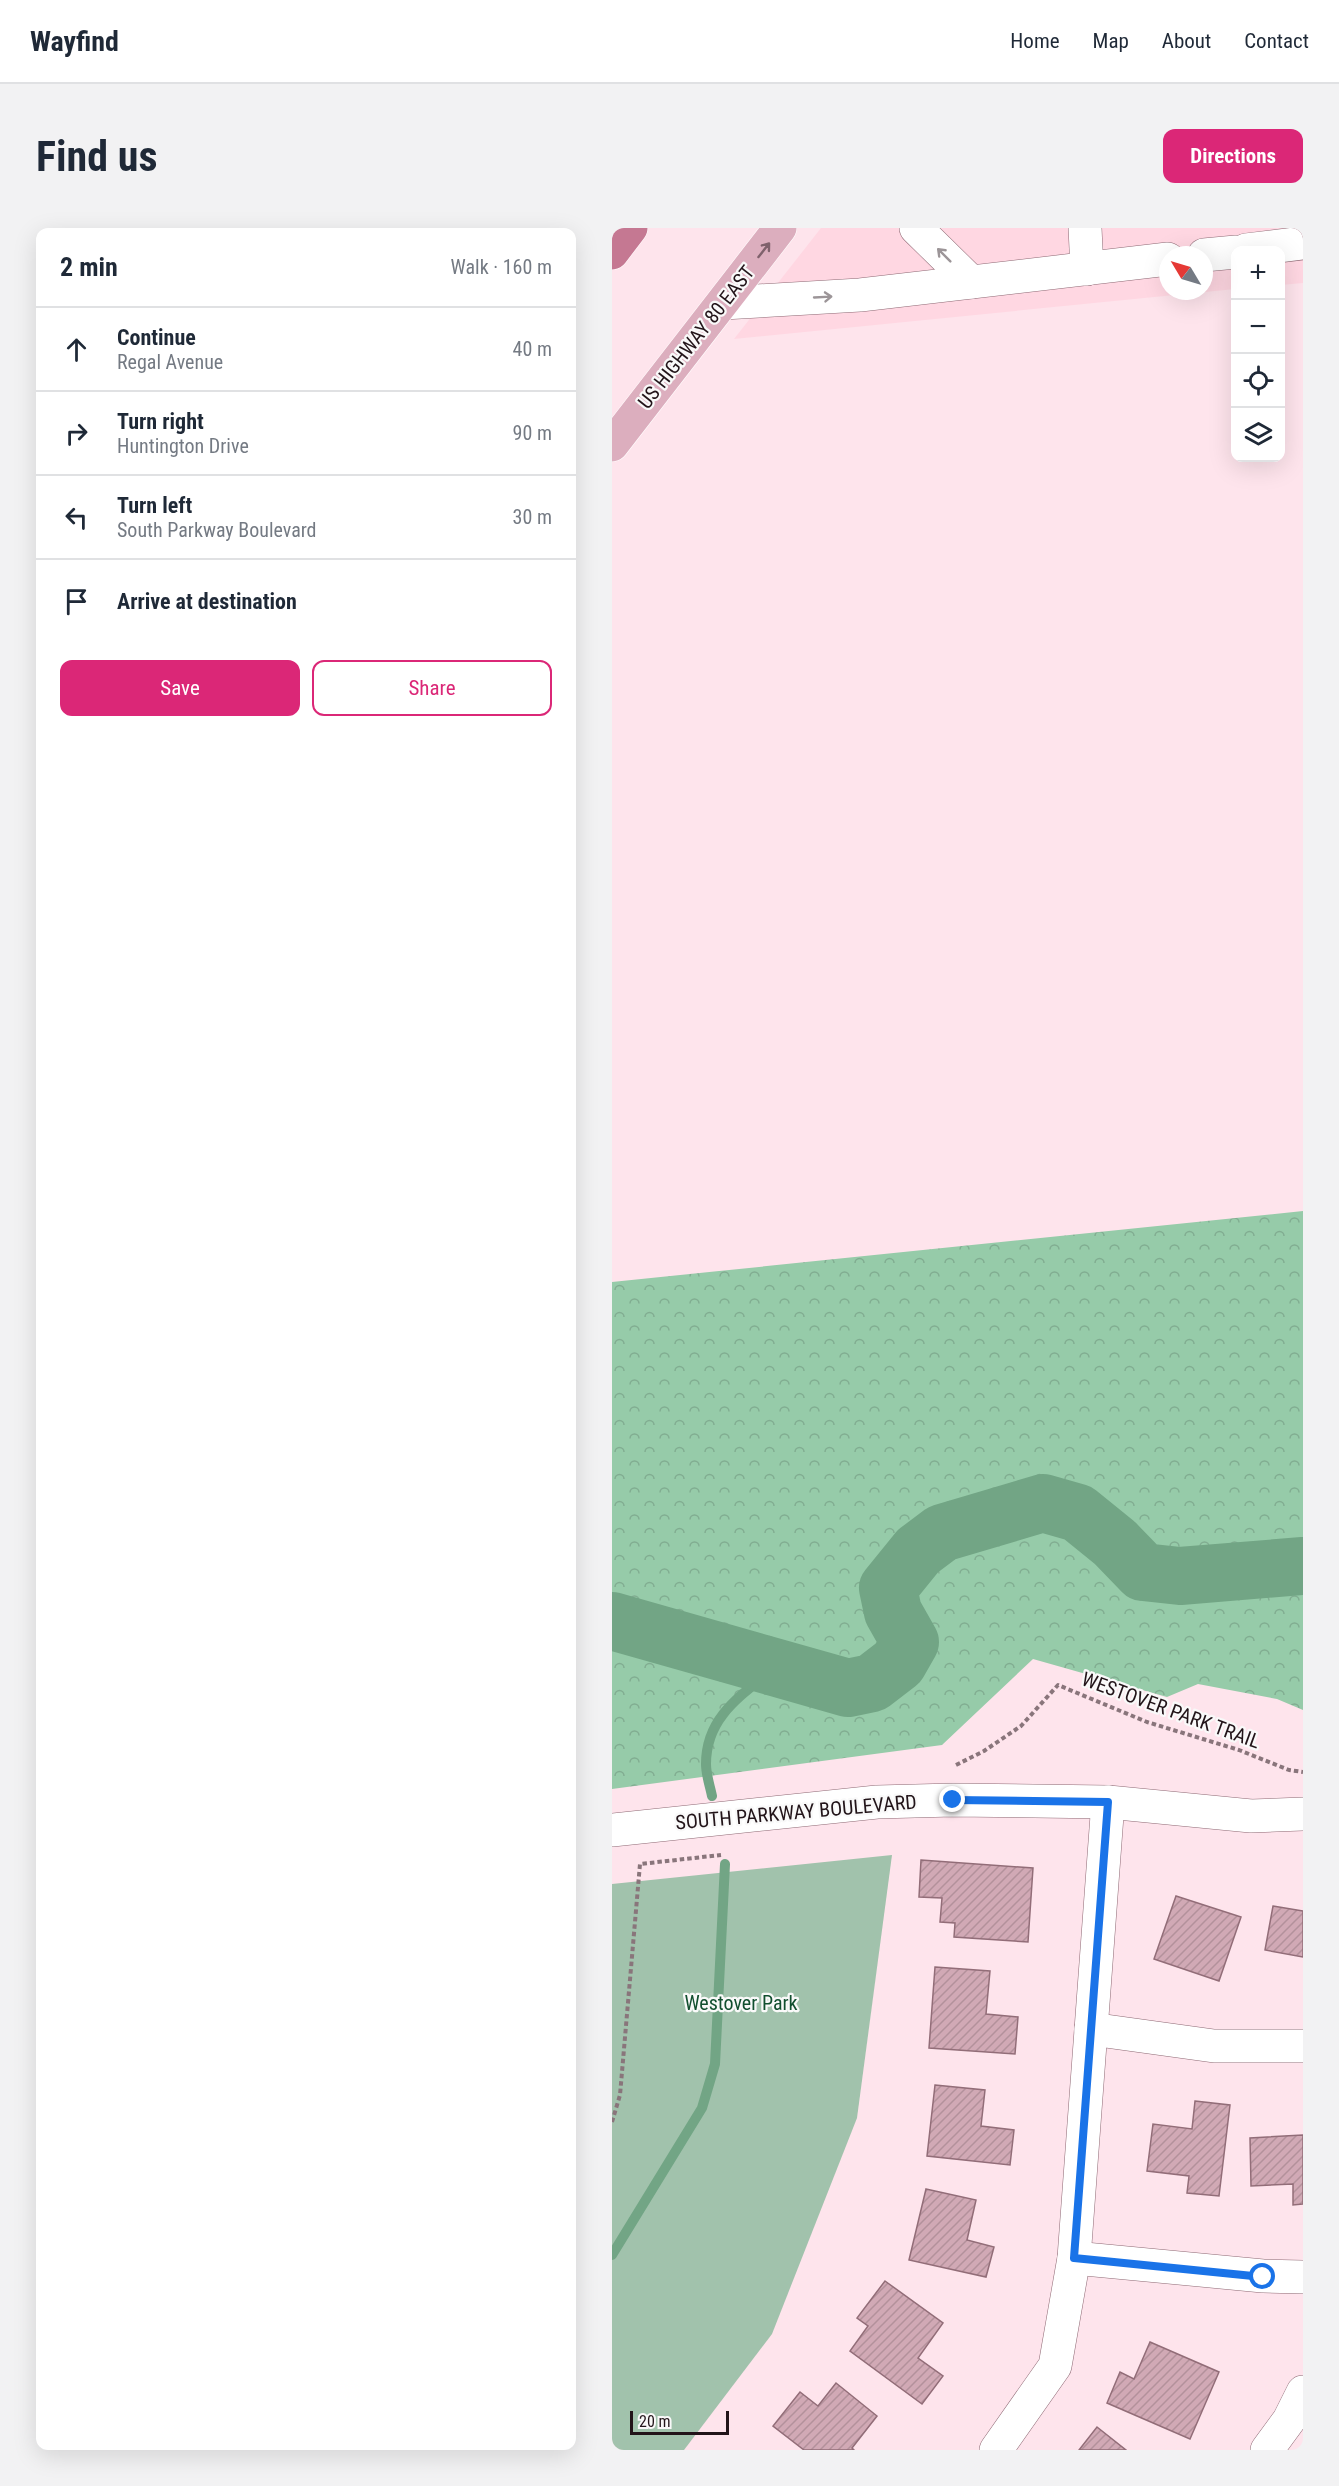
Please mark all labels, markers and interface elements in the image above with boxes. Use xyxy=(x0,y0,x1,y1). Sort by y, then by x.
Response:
text: Wayfind xyxy=(30,25,119,58)
text: Home xyxy=(1010,29,1060,53)
text: Map xyxy=(1093,29,1129,53)
text: About xyxy=(1162,29,1211,53)
text: Contact xyxy=(1244,29,1309,53)
button: Directions xyxy=(1163,129,1303,183)
text: Find us xyxy=(36,132,157,181)
one-way arrow xyxy=(757,242,770,258)
north arrow xyxy=(1159,246,1213,300)
map controls xyxy=(1231,246,1285,462)
button: + xyxy=(1231,246,1285,300)
one-way arrow xyxy=(936,248,951,262)
text: 2 min xyxy=(60,252,118,282)
text: Walk · 160 m xyxy=(451,255,552,279)
street label: US HIGHWAY 80 EAST xyxy=(633,261,759,413)
one-way arrow xyxy=(812,291,832,302)
button: − xyxy=(1231,300,1285,354)
text: Continue xyxy=(117,325,196,350)
icon: ahead xyxy=(60,333,93,366)
text: 40 m xyxy=(513,337,552,361)
text: Regal Avenue xyxy=(117,350,223,374)
button: locate xyxy=(1231,354,1285,408)
button: layers xyxy=(1231,408,1285,462)
text: Turn right xyxy=(117,409,204,434)
icon: right xyxy=(60,417,93,450)
text: 90 m xyxy=(513,421,552,445)
text: Huntington Drive xyxy=(117,434,249,458)
text: Turn left xyxy=(117,493,192,518)
icon: left xyxy=(60,501,93,534)
text: 30 m xyxy=(513,505,552,529)
text: South Parkway Boulevard xyxy=(117,518,317,542)
icon: arrive xyxy=(60,585,93,618)
text: Arrive at destination xyxy=(117,589,297,614)
button: Save xyxy=(60,660,300,716)
button: Share xyxy=(312,660,552,716)
street label: WESTOVER PARK TRAIL xyxy=(1079,1667,1263,1753)
route end xyxy=(939,1786,965,1812)
street label: SOUTH PARKWAY BOULEVARD xyxy=(674,1789,918,1835)
park label: Westover Park xyxy=(684,1991,798,2015)
route start xyxy=(1249,2263,1275,2289)
scale bar xyxy=(630,2408,729,2436)
text: 20 m xyxy=(639,2412,671,2431)

